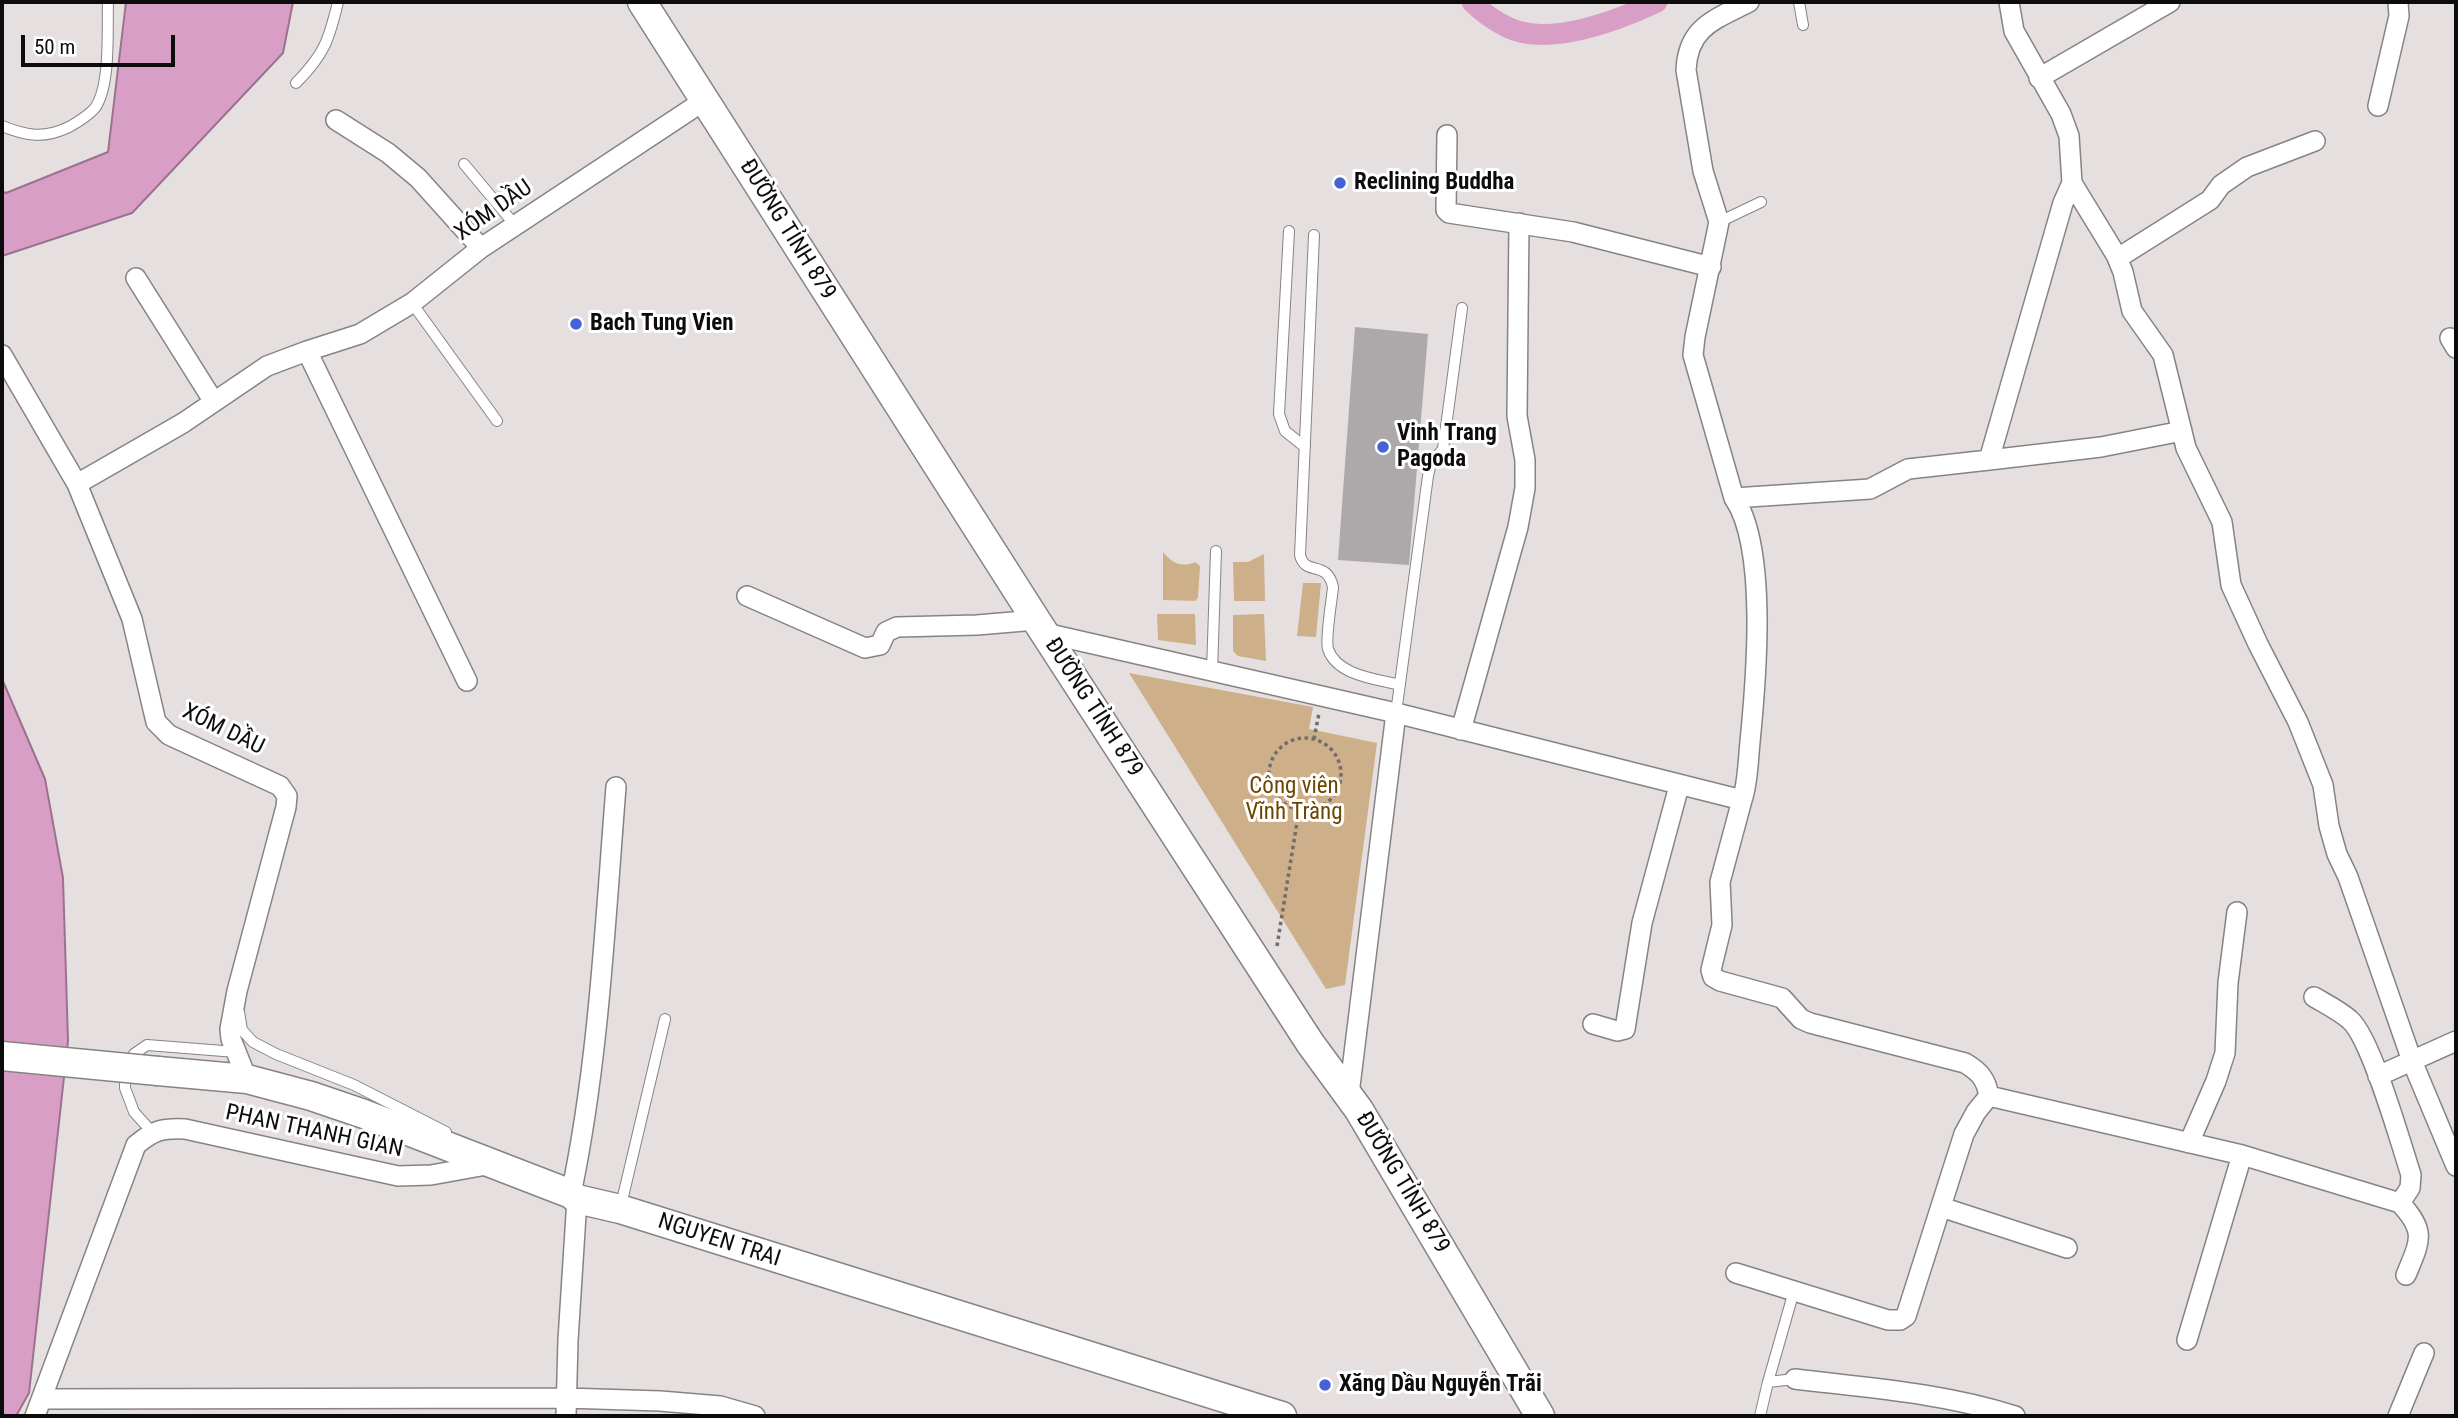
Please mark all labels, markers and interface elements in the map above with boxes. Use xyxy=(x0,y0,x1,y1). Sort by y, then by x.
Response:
scale bar xyxy=(24,21,178,65)
text: 50 m xyxy=(34,35,75,59)
street label: ĐƯỜNG TỈNH 879 xyxy=(733,155,841,305)
place label: Reclining Buddha xyxy=(1354,169,1514,197)
street label: XÓM DẦU xyxy=(450,175,538,247)
marker: Reclining Buddha xyxy=(1332,175,1348,191)
place label: Bach Tung Vien xyxy=(590,310,734,338)
marker: Bach Tung Vien xyxy=(568,316,584,332)
place label: Vinh Trang Pagoda xyxy=(1397,420,1497,474)
marker: Vinh Trang Pagoda xyxy=(1375,439,1391,455)
street label: ĐƯỜNG TỈNH 879 xyxy=(1038,633,1148,783)
street label: XÓM DẦU xyxy=(178,698,268,762)
park label: Công viên Vĩnh Tràng xyxy=(1245,773,1343,827)
street label: PHAN THANH GIAN xyxy=(223,1100,405,1164)
street label: ĐƯỜNG TỈNH 879 xyxy=(1349,1107,1455,1259)
street label: NGUYEN TRAI xyxy=(654,1208,784,1274)
place label: Xăng Dầu Nguyễn Trãi xyxy=(1339,1371,1542,1399)
marker: Xăng Dầu Nguyễn Trãi xyxy=(1317,1377,1333,1393)

